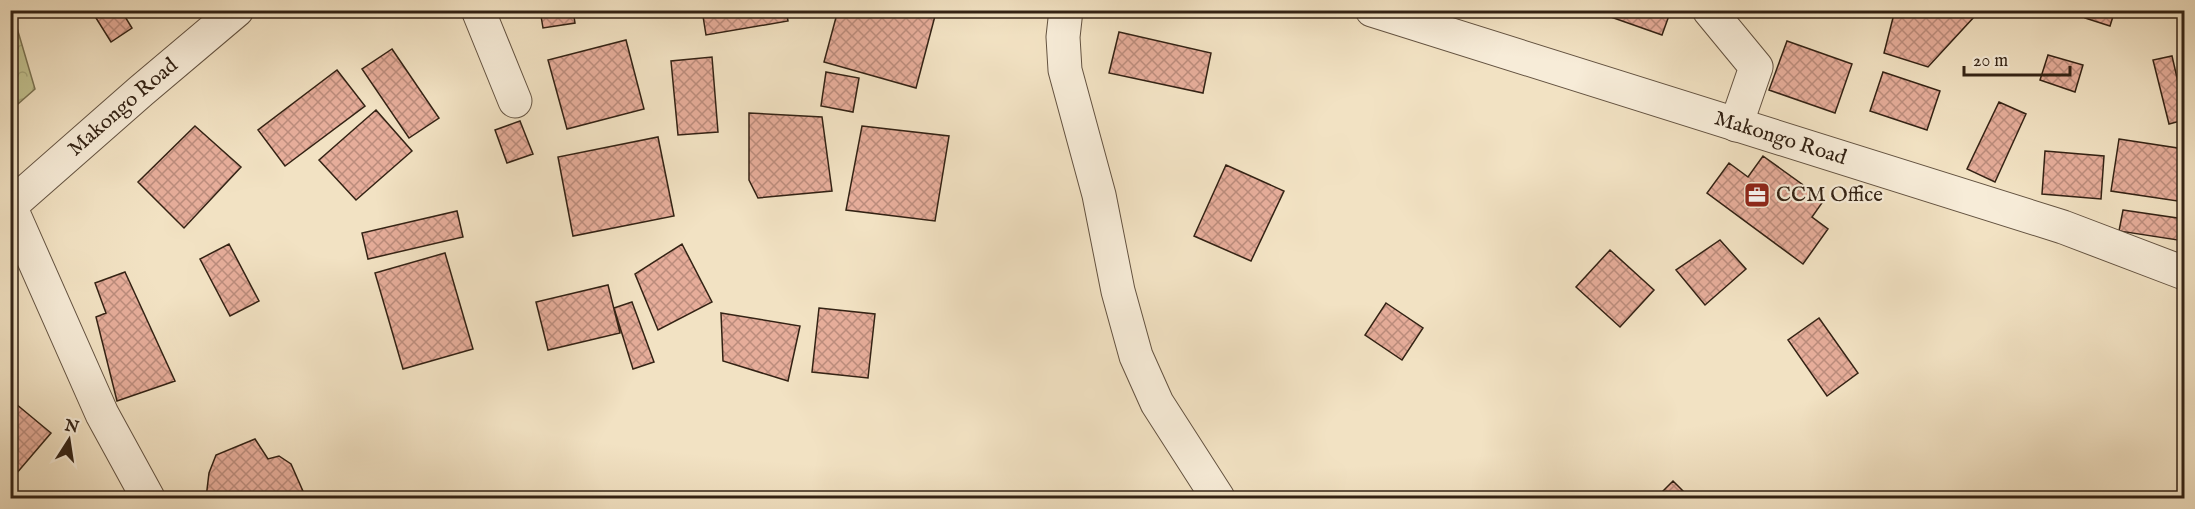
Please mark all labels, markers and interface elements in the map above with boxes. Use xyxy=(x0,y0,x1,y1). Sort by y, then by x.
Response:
scale bar xyxy=(1964,39,2070,77)
text: 20 m xyxy=(1973,50,2008,73)
street label: Makongo Road xyxy=(62,52,184,162)
street label: Makongo Road xyxy=(1711,105,1851,172)
office icon: CCM Office xyxy=(1742,180,1772,210)
place label: CCM Office xyxy=(1776,182,1883,209)
north arrow xyxy=(39,410,99,470)
text: N xyxy=(62,416,81,439)

